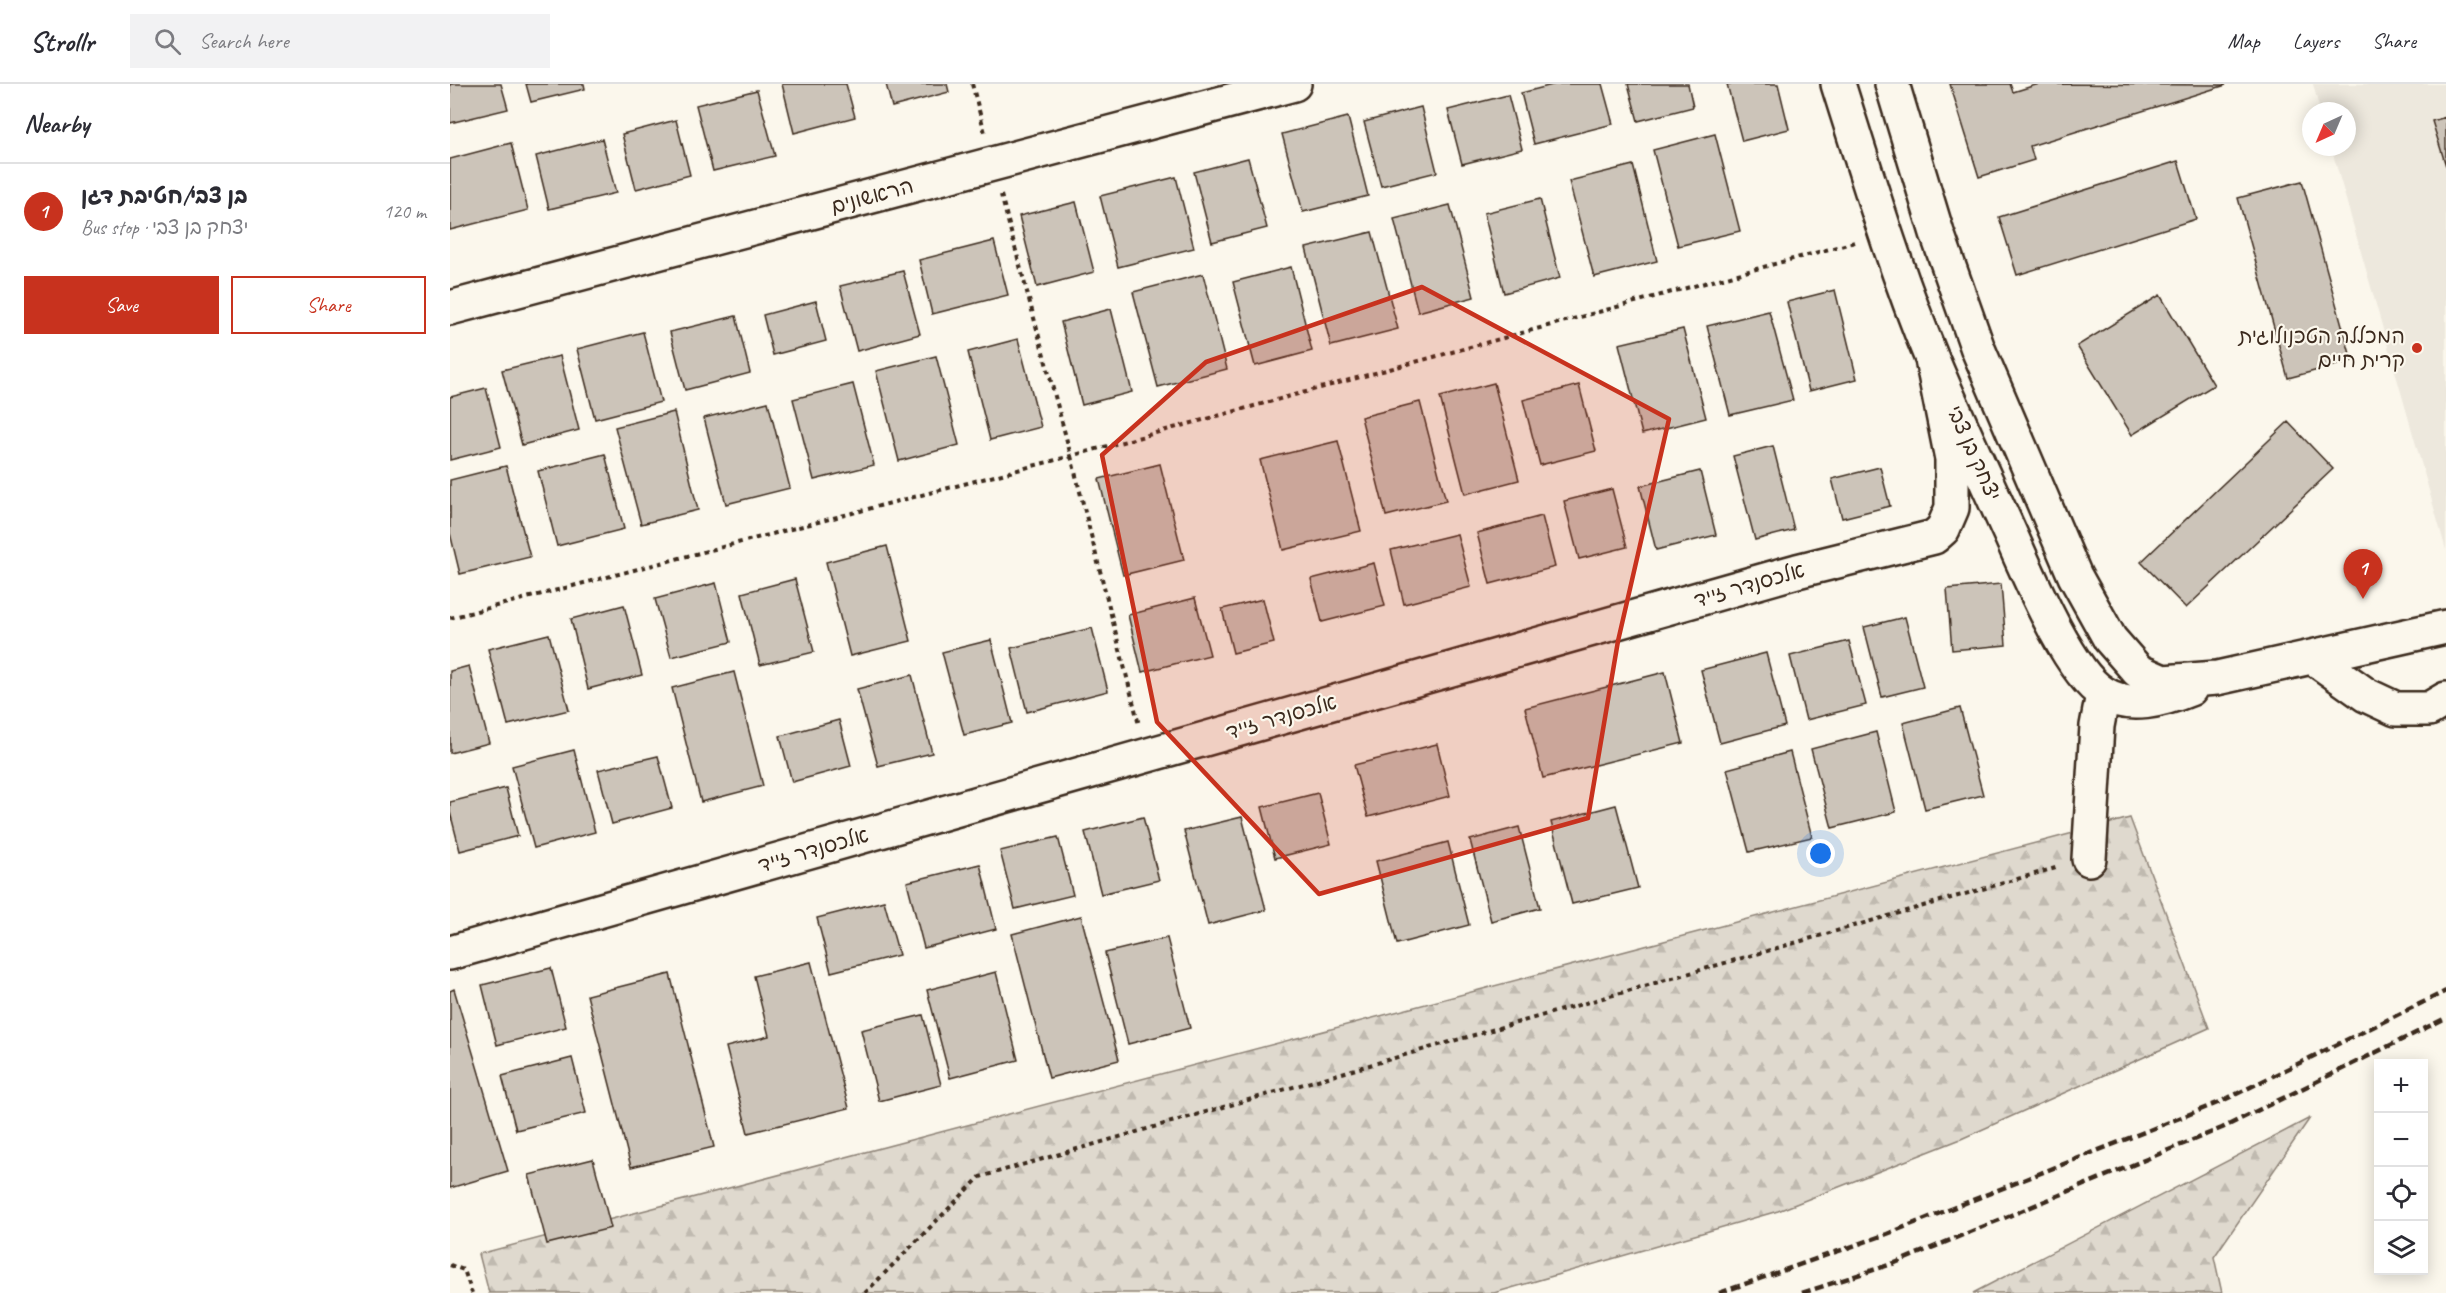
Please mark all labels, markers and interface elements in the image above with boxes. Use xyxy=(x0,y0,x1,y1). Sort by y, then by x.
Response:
search box xyxy=(130,14,550,68)
text: Strollr xyxy=(30,24,94,59)
icon: search xyxy=(151,25,184,58)
text: Search here xyxy=(199,27,289,55)
text: Map xyxy=(2227,28,2260,54)
text: Layers xyxy=(2293,28,2339,54)
text: Share xyxy=(2372,28,2416,54)
north arrow xyxy=(2302,102,2356,156)
text: Nearby xyxy=(24,107,89,140)
street label: הראשונים xyxy=(828,172,916,220)
text: בן צבי/חטיבת דגן xyxy=(81,182,248,210)
text: 1 xyxy=(39,199,48,224)
text: 120 m xyxy=(383,199,426,224)
text: Bus stop · יצחק בן צבי xyxy=(81,215,248,240)
button: Save xyxy=(24,276,219,334)
button: Share xyxy=(231,276,426,334)
place label: המכללה הטכנולוגית קרית חיים xyxy=(2238,323,2405,373)
marker: המכללה הטכנולוגית קרית חיים xyxy=(2410,341,2424,355)
street label: יצחק בן צבי xyxy=(1942,401,2006,505)
pin: 1 xyxy=(2344,550,2382,599)
street label: אלכסנדר זייד xyxy=(1691,557,1807,613)
street label: אלכסנדר זייד xyxy=(1223,689,1339,745)
street label: אלכסנדר זייד xyxy=(755,822,871,878)
your location xyxy=(1806,839,1835,868)
map controls xyxy=(2374,1059,2428,1275)
button: + xyxy=(2374,1059,2428,1113)
button: − xyxy=(2374,1113,2428,1167)
button: locate xyxy=(2374,1167,2428,1221)
button: layers xyxy=(2374,1221,2428,1275)

